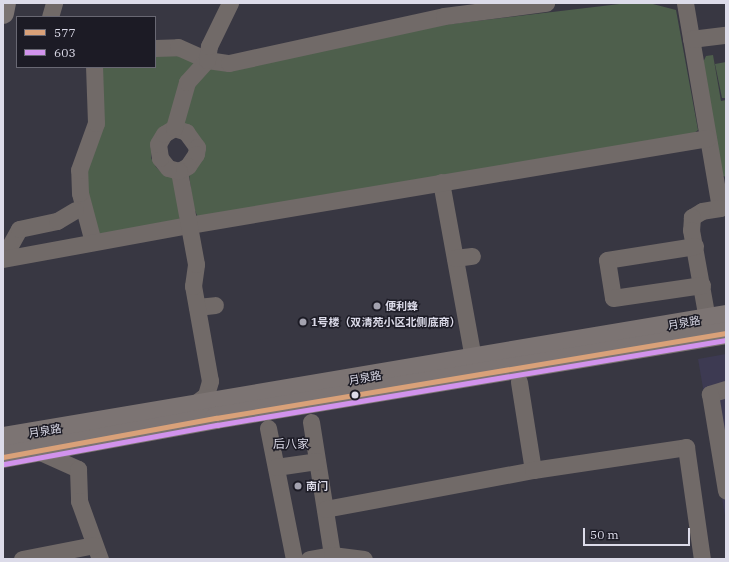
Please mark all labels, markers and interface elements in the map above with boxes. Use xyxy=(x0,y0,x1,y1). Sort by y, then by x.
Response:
legend xyxy=(16,16,156,68)
text: 577 xyxy=(54,25,76,40)
text: 603 xyxy=(54,45,76,60)
place label: 便利蜂 xyxy=(385,299,418,313)
marker: 便利蜂 xyxy=(372,301,382,311)
street label: 月泉路 xyxy=(667,314,701,332)
place label: 1号楼（双清苑小区北侧底商） xyxy=(311,315,461,329)
marker: 1号楼（双清苑小区北侧底商） xyxy=(298,317,308,327)
street label: 月泉路 xyxy=(348,369,382,387)
unlabelled marker xyxy=(350,390,360,400)
street label: 月泉路 xyxy=(28,422,62,440)
district label: 后八家 xyxy=(273,437,309,451)
place label: 南门 xyxy=(306,479,328,493)
marker: 南门 xyxy=(293,481,303,491)
scale bar xyxy=(585,520,692,546)
text: 50 m xyxy=(590,527,619,542)

